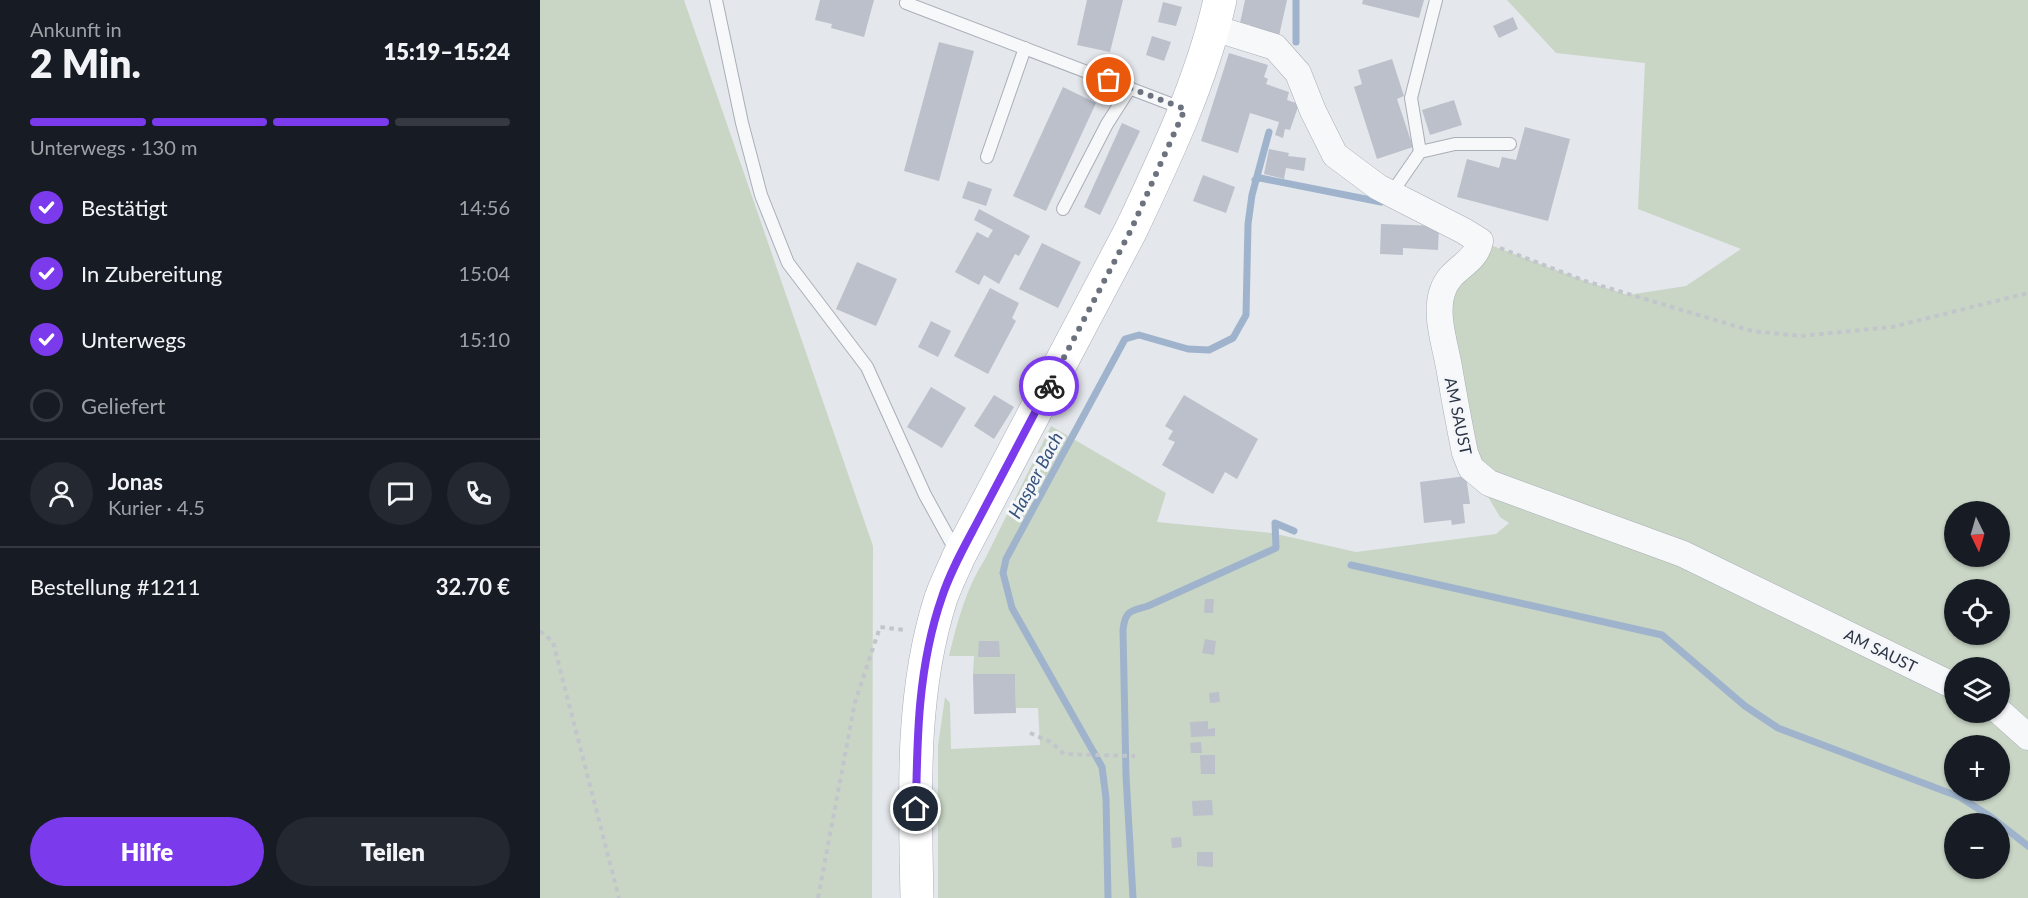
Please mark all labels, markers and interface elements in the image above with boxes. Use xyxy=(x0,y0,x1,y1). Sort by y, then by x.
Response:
text: Ankunft in xyxy=(30,17,122,41)
text: 15:19–15:24 xyxy=(384,38,510,65)
text: 2 Min. xyxy=(30,40,141,86)
pin xyxy=(1083,54,1134,105)
icon: bag xyxy=(1092,63,1125,96)
text: Unterwegs · 130 m xyxy=(30,135,197,159)
icon: check xyxy=(30,191,63,224)
text: Bestätigt xyxy=(81,194,168,221)
text: 14:56 xyxy=(459,195,510,219)
icon: check xyxy=(30,257,63,290)
text: In Zubereitung xyxy=(81,260,222,287)
text: 15:04 xyxy=(459,261,510,285)
icon: check xyxy=(30,323,63,356)
text: Unterwegs xyxy=(81,326,186,353)
text: 15:10 xyxy=(459,327,510,351)
courier xyxy=(1019,356,1079,416)
icon: bike xyxy=(1033,370,1066,403)
street label: AM SAUST xyxy=(1442,376,1477,457)
text: Geliefert xyxy=(81,392,165,419)
water label: Hasper Bach xyxy=(1003,428,1067,522)
button: person xyxy=(30,462,93,525)
button: chat xyxy=(369,462,432,525)
button: phone xyxy=(447,462,510,525)
text: Jonas xyxy=(108,468,163,495)
text: Kurier · 4.5 xyxy=(108,495,205,519)
north arrow xyxy=(1944,501,2010,567)
map controls xyxy=(1944,501,2010,879)
text: Bestellung #1211 xyxy=(30,573,200,600)
text: 32.70 € xyxy=(436,573,510,600)
button: locate xyxy=(1944,579,2010,645)
street label: AM SAUST xyxy=(1841,624,1921,676)
button: layers xyxy=(1944,657,2010,723)
button: + xyxy=(1944,735,2010,801)
pin xyxy=(890,783,941,834)
icon: home xyxy=(899,792,932,825)
button: − xyxy=(1944,813,2010,879)
button: Hilfe xyxy=(30,817,264,886)
button: Teilen xyxy=(276,817,510,886)

